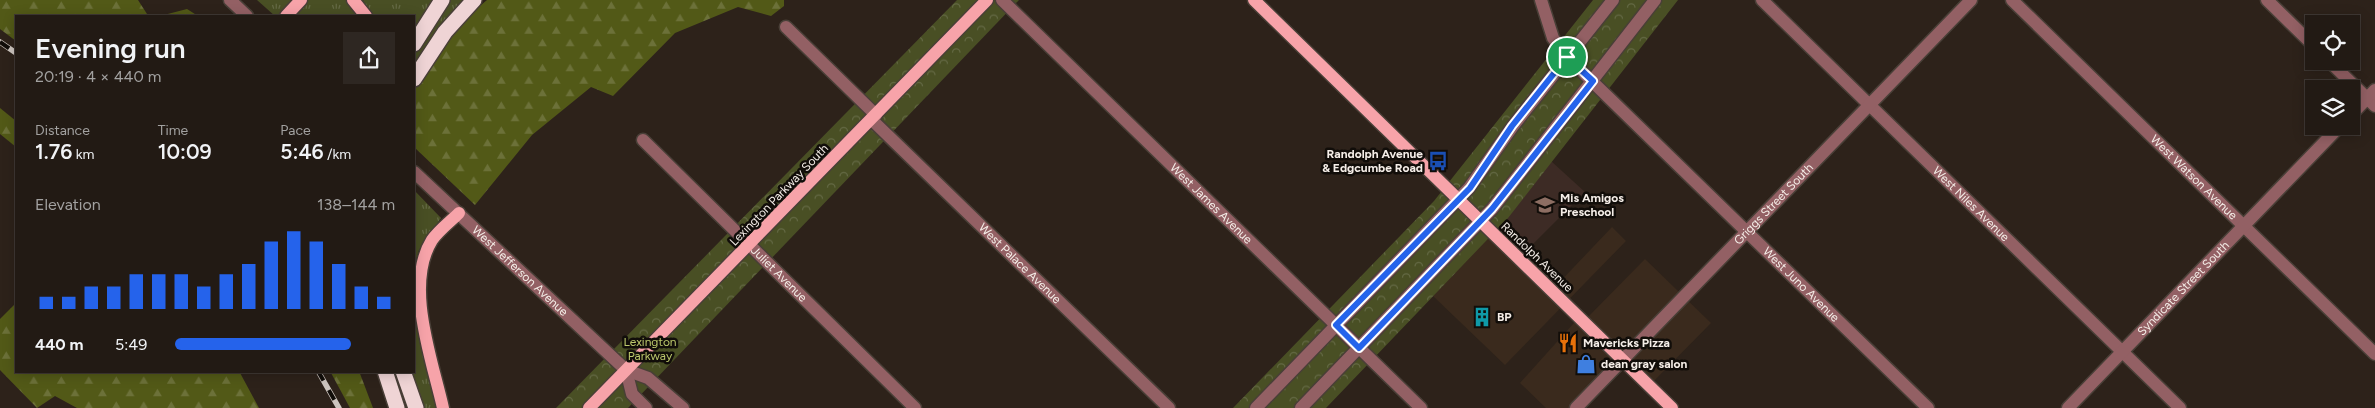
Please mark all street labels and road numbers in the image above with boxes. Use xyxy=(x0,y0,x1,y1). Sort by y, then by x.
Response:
street label: West Watson Avenue xyxy=(2148,132,2240,223)
street label: Lexington Parkway South xyxy=(727,141,831,249)
street label: Griggs Street South xyxy=(1731,160,1816,247)
street label: West James Avenue xyxy=(1167,161,1255,247)
street label: West Niles Avenue xyxy=(1930,164,2012,245)
street label: Randolph Avenue xyxy=(1498,219,1576,295)
street label: West Palace Avenue xyxy=(976,220,1064,307)
street label: West Jefferson Avenue xyxy=(469,223,571,319)
street label: Syndicate Street South xyxy=(2135,238,2232,339)
street label: Juliet Avenue xyxy=(748,243,810,305)
street label: West Juno Avenue xyxy=(1760,244,1842,325)

